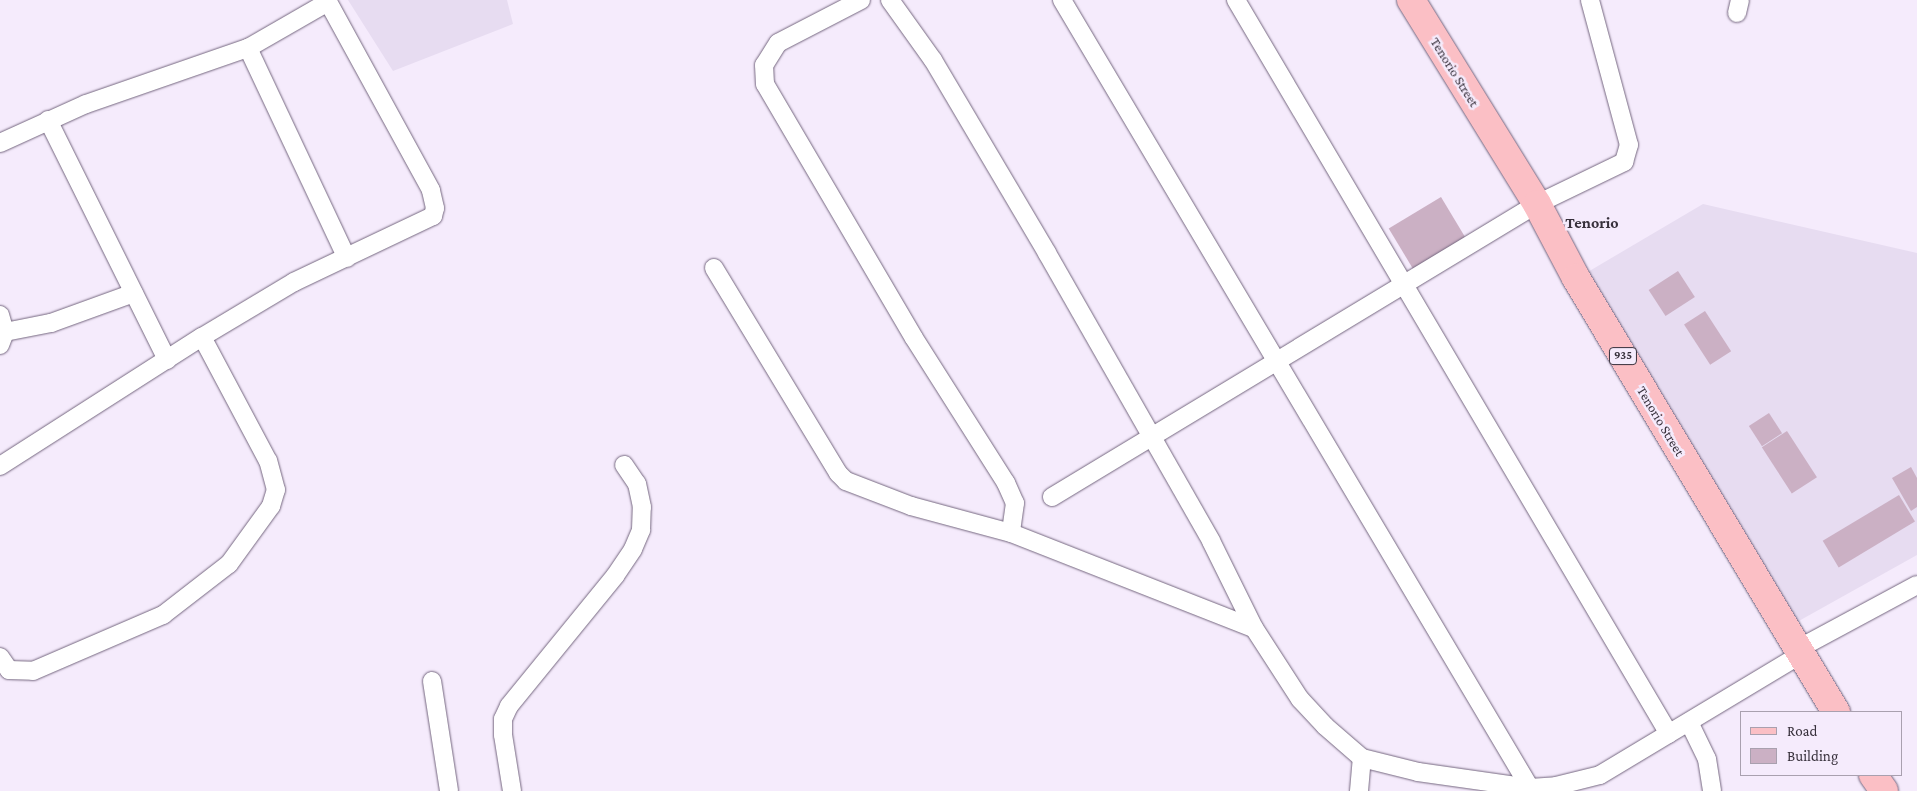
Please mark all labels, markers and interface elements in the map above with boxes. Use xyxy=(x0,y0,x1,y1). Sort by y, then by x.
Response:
street label: Tenorio Street xyxy=(1427,34,1483,110)
district label: Tenorio xyxy=(1565,213,1619,233)
road number: 935 xyxy=(1608,346,1638,366)
street label: Tenorio Street xyxy=(1634,383,1688,459)
legend xyxy=(1740,711,1902,776)
text: Road xyxy=(1787,723,1817,739)
text: Building xyxy=(1787,748,1838,764)

